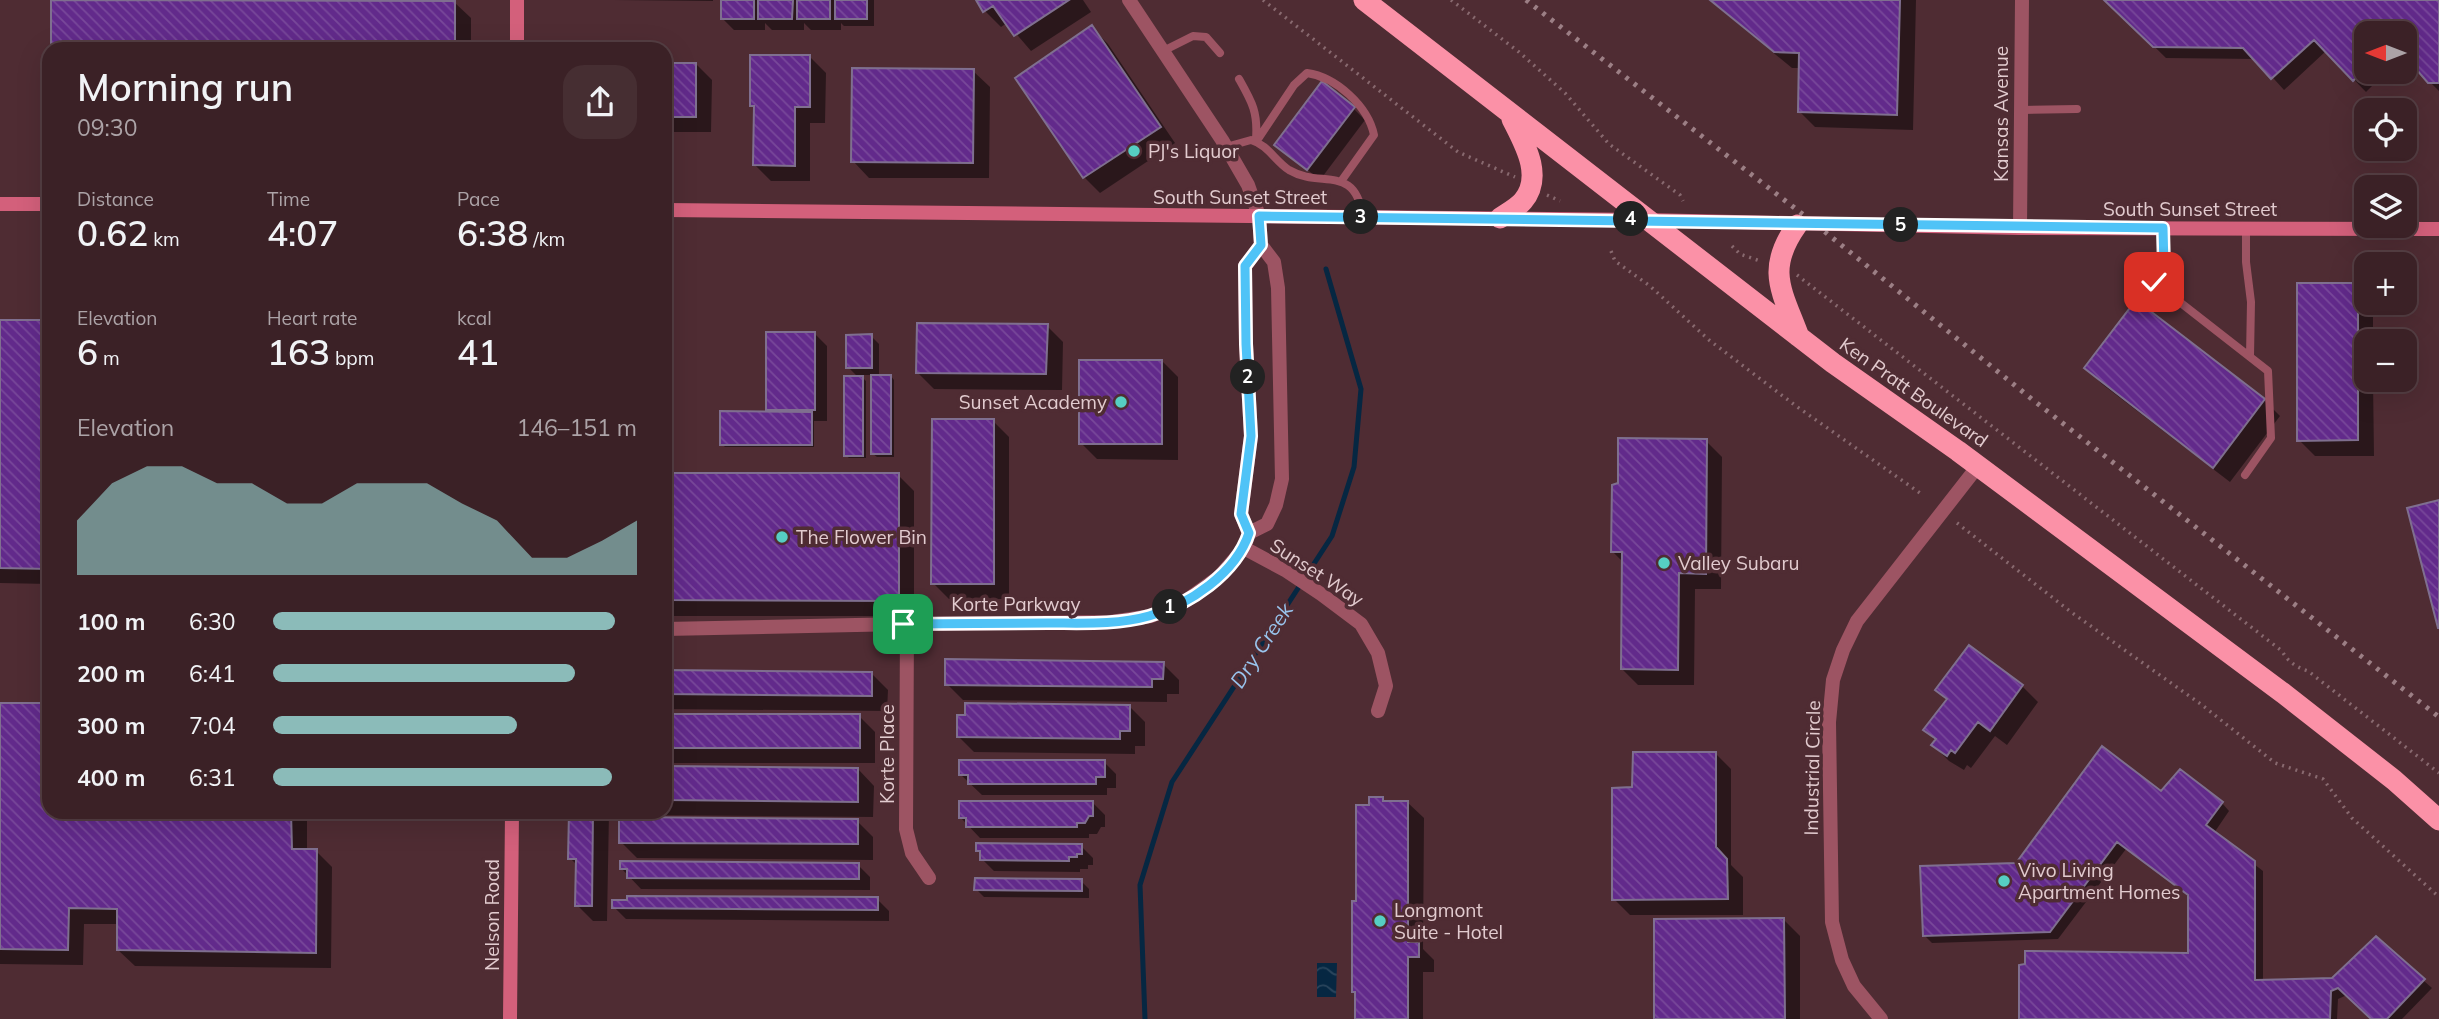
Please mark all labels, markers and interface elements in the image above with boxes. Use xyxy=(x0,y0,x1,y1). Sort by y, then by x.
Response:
north arrow xyxy=(2354,21,2417,84)
map controls xyxy=(2354,21,2417,392)
street label: Kansas Avenue xyxy=(1989,46,2013,182)
text: Morning run xyxy=(77,63,293,111)
button: share xyxy=(563,65,637,139)
button: locate xyxy=(2354,98,2417,161)
text: 09:30 xyxy=(77,113,137,142)
place label: PJ's Liquor xyxy=(1148,139,1239,163)
marker: PJ's Liquor xyxy=(1126,143,1142,159)
button: layers xyxy=(2354,175,2417,238)
street label: South Sunset Street xyxy=(1153,185,1327,209)
text: Distance xyxy=(77,187,154,211)
text: Time xyxy=(267,187,310,211)
text: Pace xyxy=(457,187,500,211)
street label: South Sunset Street xyxy=(2103,197,2277,221)
pin: 3 xyxy=(1344,200,1378,234)
pin: 4 xyxy=(1614,202,1648,236)
text: 3 xyxy=(1355,204,1366,228)
text: 4 xyxy=(1625,206,1636,230)
pin: 5 xyxy=(1884,208,1918,243)
text: 0.62 xyxy=(77,211,148,255)
text: 4:07 xyxy=(267,211,338,255)
text: 6:38 xyxy=(457,211,528,255)
text: 5 xyxy=(1895,212,1906,236)
text: km xyxy=(148,227,180,251)
text: /km xyxy=(528,227,565,251)
pin xyxy=(2124,252,2184,312)
button: + xyxy=(2354,252,2417,315)
icon: check xyxy=(2135,263,2173,301)
text: Elevation xyxy=(77,306,157,330)
text: Heart rate xyxy=(267,306,357,330)
text: kcal xyxy=(457,306,492,330)
button: − xyxy=(2354,329,2417,392)
text: 6 xyxy=(77,330,98,374)
text: 163 xyxy=(267,330,330,374)
text: 41 xyxy=(457,330,499,374)
street label: Ken Pratt Boulevard xyxy=(1835,332,1993,452)
text: m xyxy=(98,346,120,370)
text: bpm xyxy=(330,346,374,370)
pin: 2 xyxy=(1230,360,1266,394)
text: 2 xyxy=(1242,364,1253,388)
place label: Sunset Academy xyxy=(959,390,1107,414)
marker: Sunset Academy xyxy=(1113,394,1129,410)
text: Elevation xyxy=(77,413,174,442)
text: 146–151 m xyxy=(516,413,637,442)
place label: The Flower Bin xyxy=(796,525,927,549)
marker: The Flower Bin xyxy=(774,529,790,545)
street label: Sunset Way xyxy=(1266,533,1368,611)
place label: Valley Subaru xyxy=(1678,551,1799,575)
marker: Valley Subaru xyxy=(1656,555,1672,571)
pin: 1 xyxy=(1152,590,1188,624)
street label: Korte Parkway xyxy=(951,592,1081,616)
pin xyxy=(873,594,933,654)
text: 1 xyxy=(1164,594,1175,618)
water label: Dry Creek xyxy=(1224,597,1299,692)
icon: arrive xyxy=(884,605,922,643)
text: 100 m xyxy=(77,607,145,636)
text: 6:30 xyxy=(189,607,236,636)
text: 200 m xyxy=(77,659,145,688)
text: 6:41 xyxy=(189,659,236,688)
street label: Industrial Circle xyxy=(1799,700,1825,836)
street label: Korte Place xyxy=(875,704,899,804)
text: 300 m xyxy=(77,711,145,740)
text: 7:04 xyxy=(189,711,236,740)
text: 400 m xyxy=(77,763,145,792)
text: 6:31 xyxy=(189,763,236,792)
place label: Vivo Living Apartment Homes xyxy=(2018,858,2180,904)
street label: Nelson Road xyxy=(480,859,504,971)
marker: Vivo Living Apartment Homes xyxy=(1996,873,2012,889)
place label: Longmont Suite - Hotel xyxy=(1394,898,1503,944)
marker: Longmont Suite - Hotel xyxy=(1372,913,1388,929)

